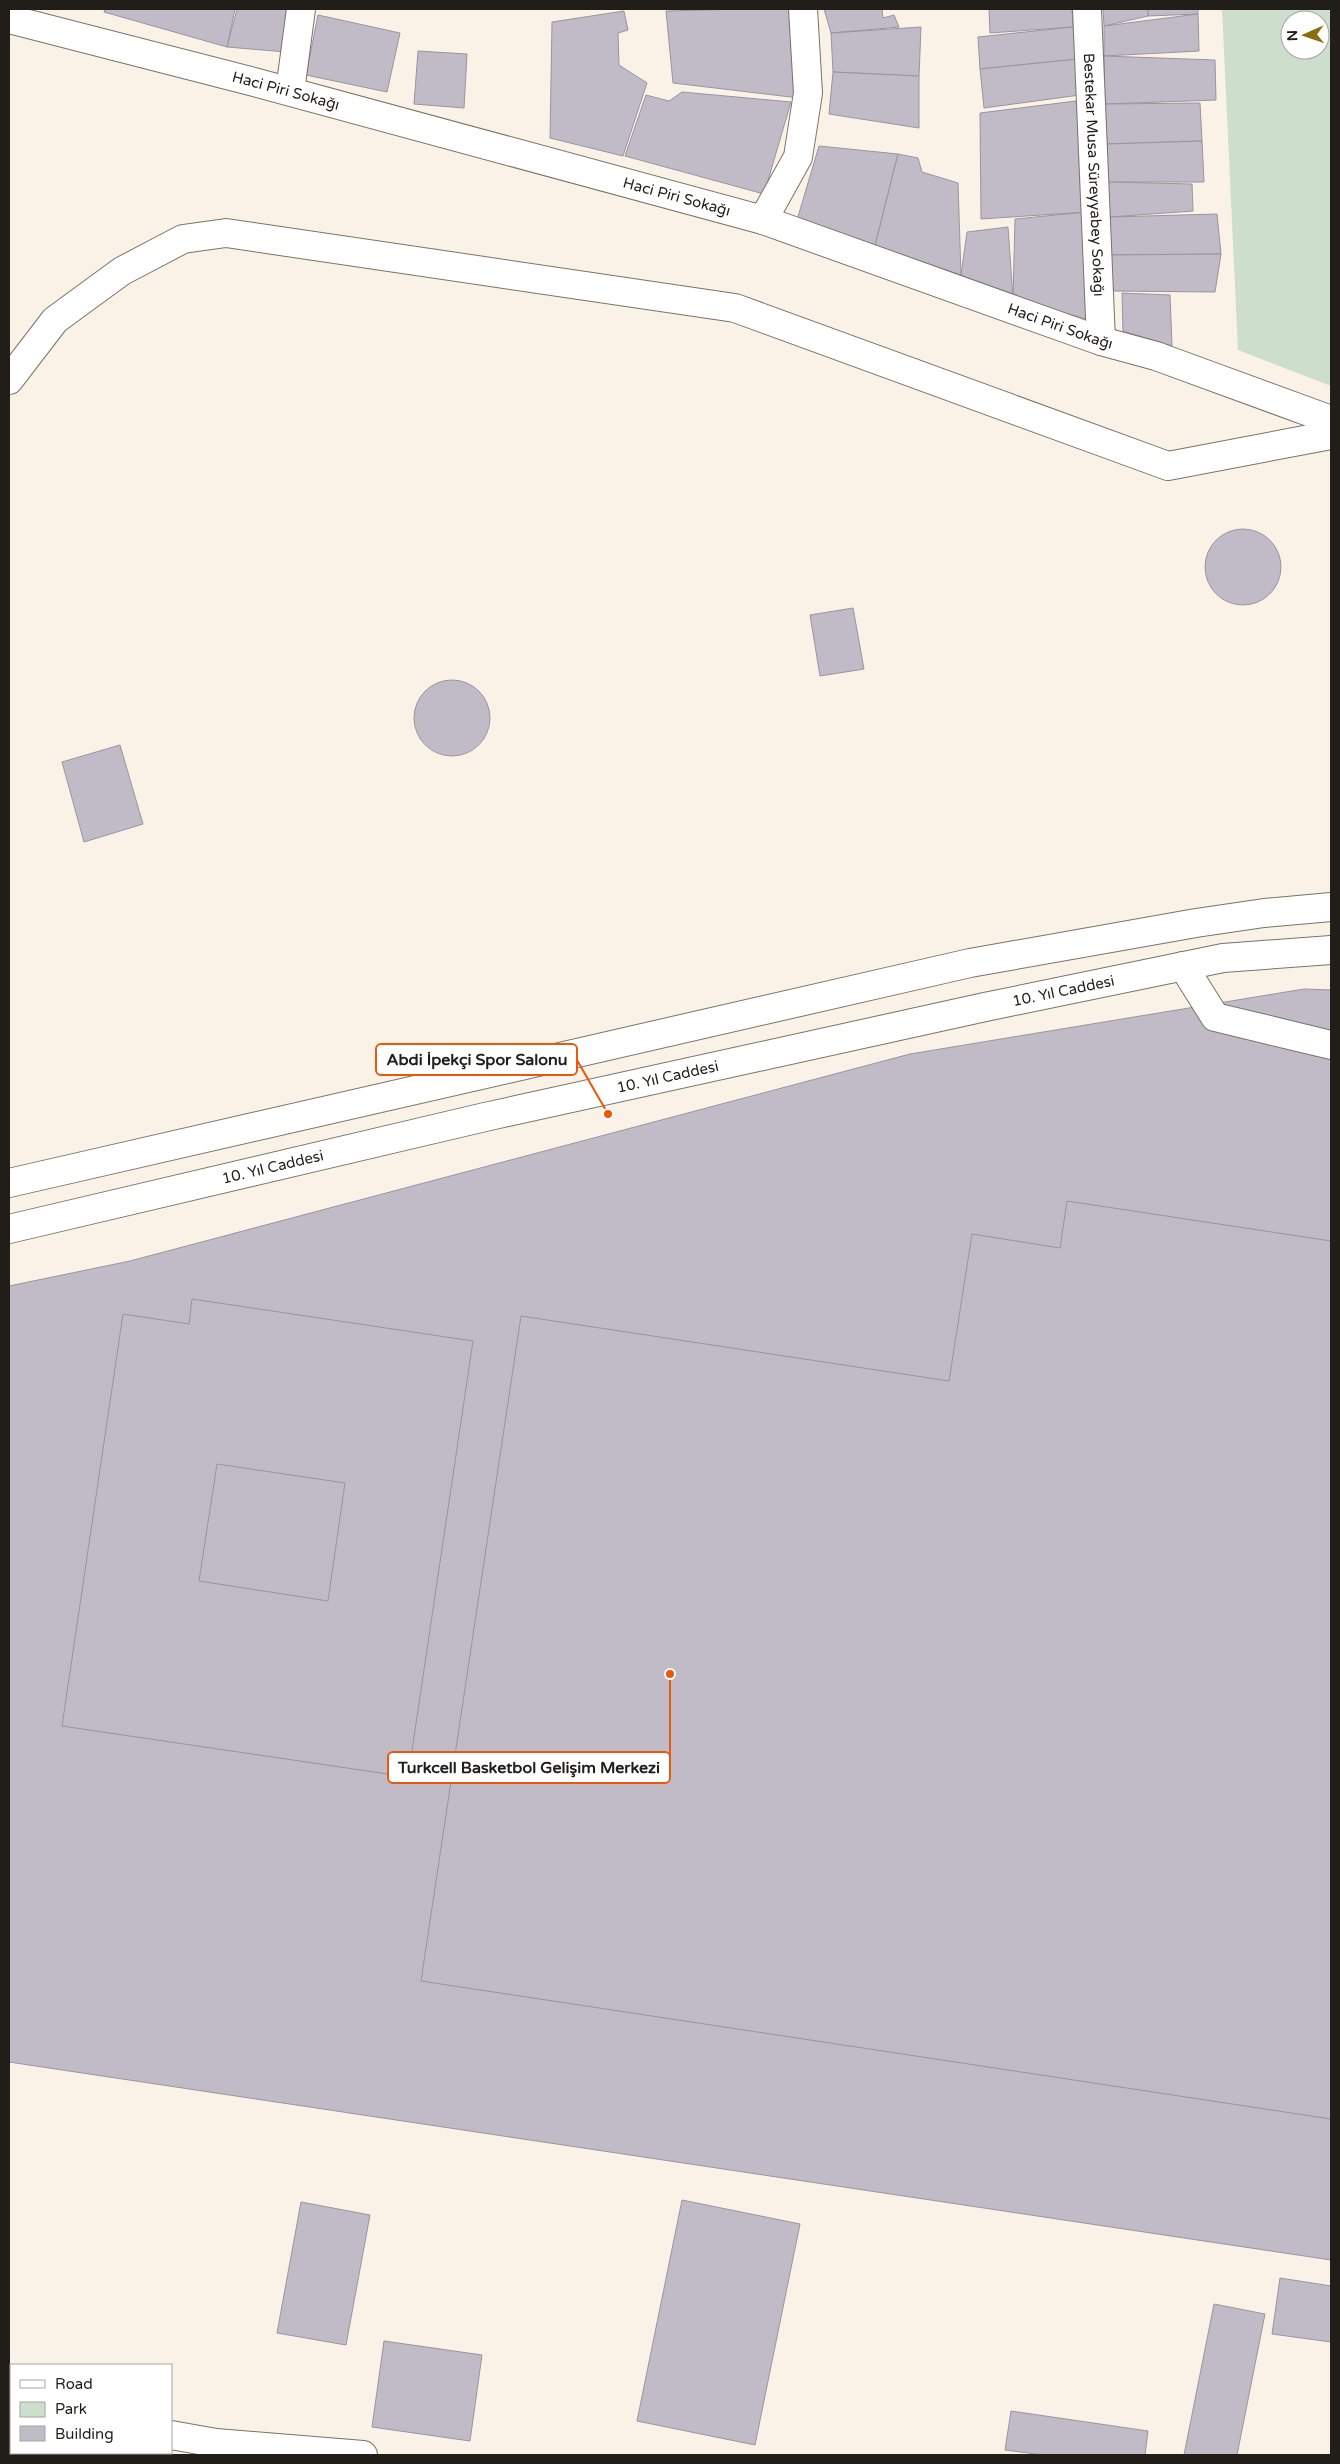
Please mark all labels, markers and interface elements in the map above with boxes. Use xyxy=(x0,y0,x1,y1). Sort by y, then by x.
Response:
north arrow xyxy=(1280,10,1330,60)
text: N xyxy=(1284,30,1301,41)
street label: Bestekar Musa Süreyyabey Sokağı xyxy=(1080,53,1108,297)
street label: Haci Piri Sokağı xyxy=(230,68,342,114)
street label: Haci Piri Sokağı xyxy=(621,173,732,220)
street label: Haci Piri Sokağı xyxy=(1005,299,1115,353)
street label: 10. Yıl Caddesi xyxy=(1011,972,1116,1010)
callout: Abdi İpekçi Spor Salonu xyxy=(376,1044,577,1075)
text: Abdi İpekçi Spor Salonu xyxy=(387,1050,567,1070)
street label: 10. Yıl Caddesi xyxy=(615,1057,720,1097)
street label: 10. Yıl Caddesi xyxy=(220,1146,325,1188)
callout: Turkcell Basketbol Gelişim Merkezi xyxy=(388,1752,670,1783)
text: Turkcell Basketbol Gelişim Merkezi xyxy=(397,1758,660,1778)
legend xyxy=(10,2364,172,2454)
text: Road xyxy=(55,2375,93,2393)
text: Park xyxy=(55,2400,87,2418)
text: Building xyxy=(55,2425,114,2443)

